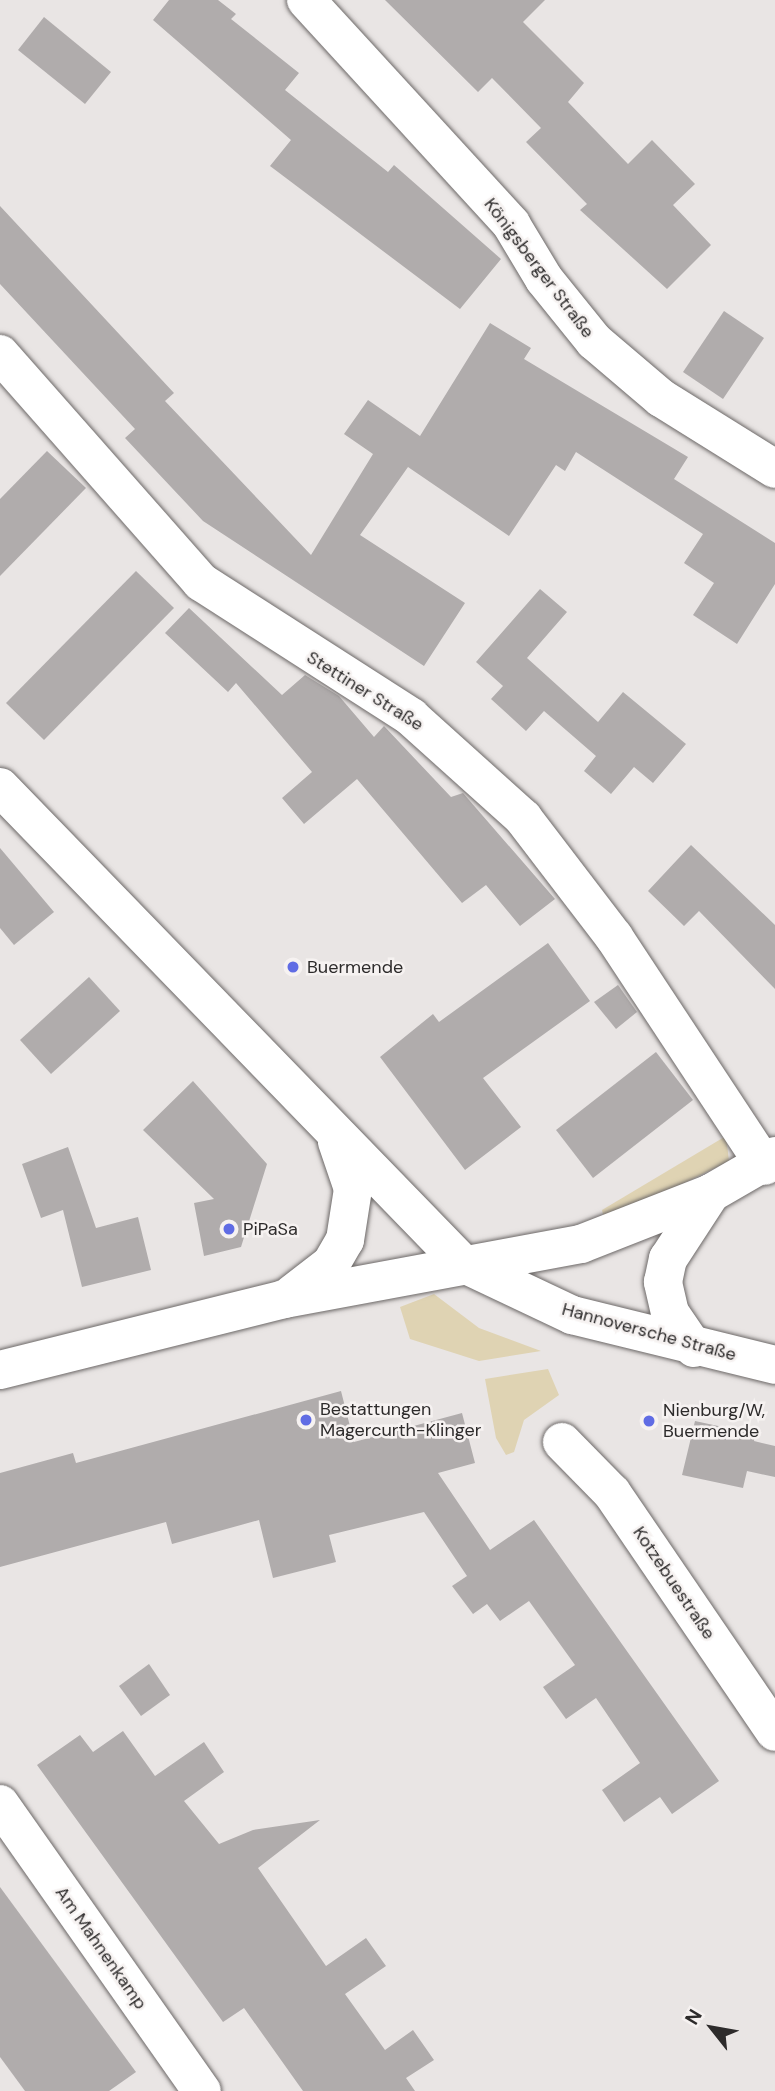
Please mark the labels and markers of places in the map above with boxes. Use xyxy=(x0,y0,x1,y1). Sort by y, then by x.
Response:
place label: Buermende xyxy=(307,956,403,978)
marker: Buermende xyxy=(285,959,301,975)
place label: PiPaSa xyxy=(243,1218,298,1240)
marker: PiPaSa xyxy=(221,1221,237,1237)
place label: Bestattungen Magercurth-Klinger xyxy=(320,1399,481,1442)
place label: Nienburg/W, Buermende xyxy=(663,1400,765,1442)
marker: Bestattungen Magercurth-Klinger xyxy=(298,1412,314,1428)
marker: Nienburg/W, Buermende xyxy=(641,1413,657,1429)

